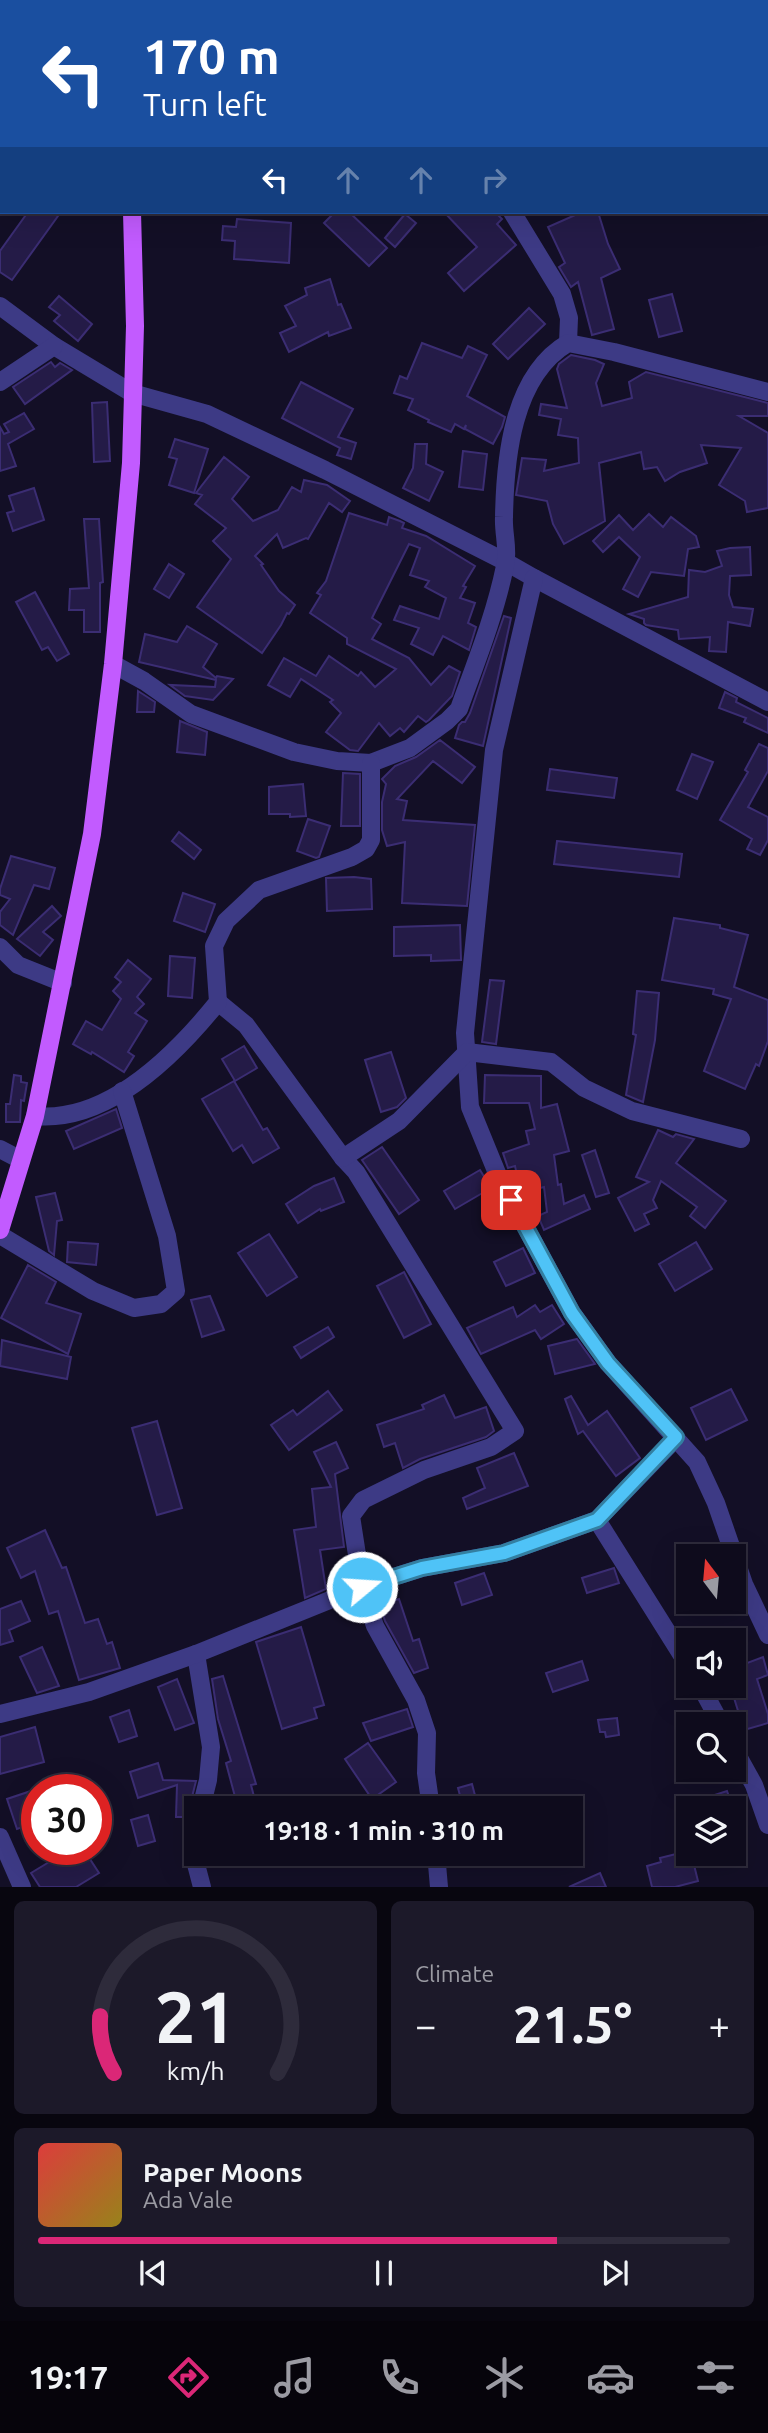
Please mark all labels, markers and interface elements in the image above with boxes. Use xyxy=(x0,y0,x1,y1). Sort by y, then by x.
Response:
icon: left xyxy=(28,28,119,119)
text: 170 m xyxy=(143,28,280,83)
text: Turn left xyxy=(143,86,267,122)
icon: left xyxy=(256,161,294,199)
icon: ahead xyxy=(329,161,367,199)
icon: ahead xyxy=(402,161,440,199)
icon: right xyxy=(475,161,513,199)
pin xyxy=(481,1170,541,1230)
icon: arrive xyxy=(492,1181,530,1219)
north arrow xyxy=(676,1544,746,1614)
map controls xyxy=(676,1544,746,1866)
position arrow xyxy=(325,1550,399,1624)
button: sound xyxy=(676,1628,746,1698)
button: search xyxy=(676,1712,746,1782)
speed limit sign: 30 xyxy=(21,1774,112,1865)
button: layers xyxy=(676,1796,746,1866)
text: 19:18 · 1 min · 310 m xyxy=(263,1816,504,1845)
text: Climate xyxy=(415,1961,494,1986)
text: 21 xyxy=(154,1976,237,2058)
text: 21.5° xyxy=(513,1995,632,2053)
text: − xyxy=(415,2004,436,2046)
text: + xyxy=(709,2004,730,2046)
text: km/h xyxy=(167,2057,224,2085)
text: Paper Moons xyxy=(143,2158,302,2187)
text: Ada Vale xyxy=(143,2187,233,2212)
icon: previous xyxy=(134,2254,172,2292)
icon: pause xyxy=(365,2254,403,2292)
icon: next xyxy=(596,2254,634,2292)
icon: directions xyxy=(164,2353,213,2402)
icon: music xyxy=(270,2353,319,2402)
icon: phone xyxy=(375,2353,424,2402)
icon: climate xyxy=(480,2353,529,2402)
icon: car xyxy=(586,2353,635,2402)
icon: filters xyxy=(691,2353,740,2402)
text: 19:17 xyxy=(28,2359,108,2395)

